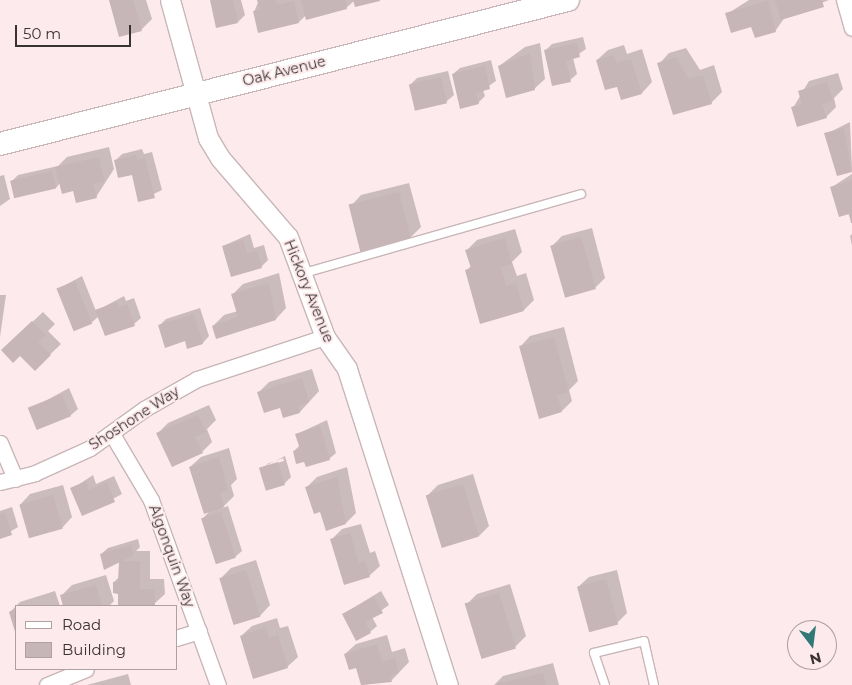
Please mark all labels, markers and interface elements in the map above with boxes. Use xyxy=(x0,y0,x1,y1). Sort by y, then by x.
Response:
scale bar xyxy=(18,15,134,47)
text: 50 m xyxy=(23,24,61,43)
street label: Oak Avenue xyxy=(241,53,327,89)
street label: Hickory Avenue xyxy=(281,237,337,345)
street label: Shoshone Way xyxy=(86,383,182,453)
street label: Algonquin Way xyxy=(146,502,198,610)
legend xyxy=(15,605,178,670)
text: Road xyxy=(62,615,101,634)
north arrow xyxy=(787,620,837,670)
text: Building xyxy=(62,640,126,659)
text: N xyxy=(808,648,823,669)

